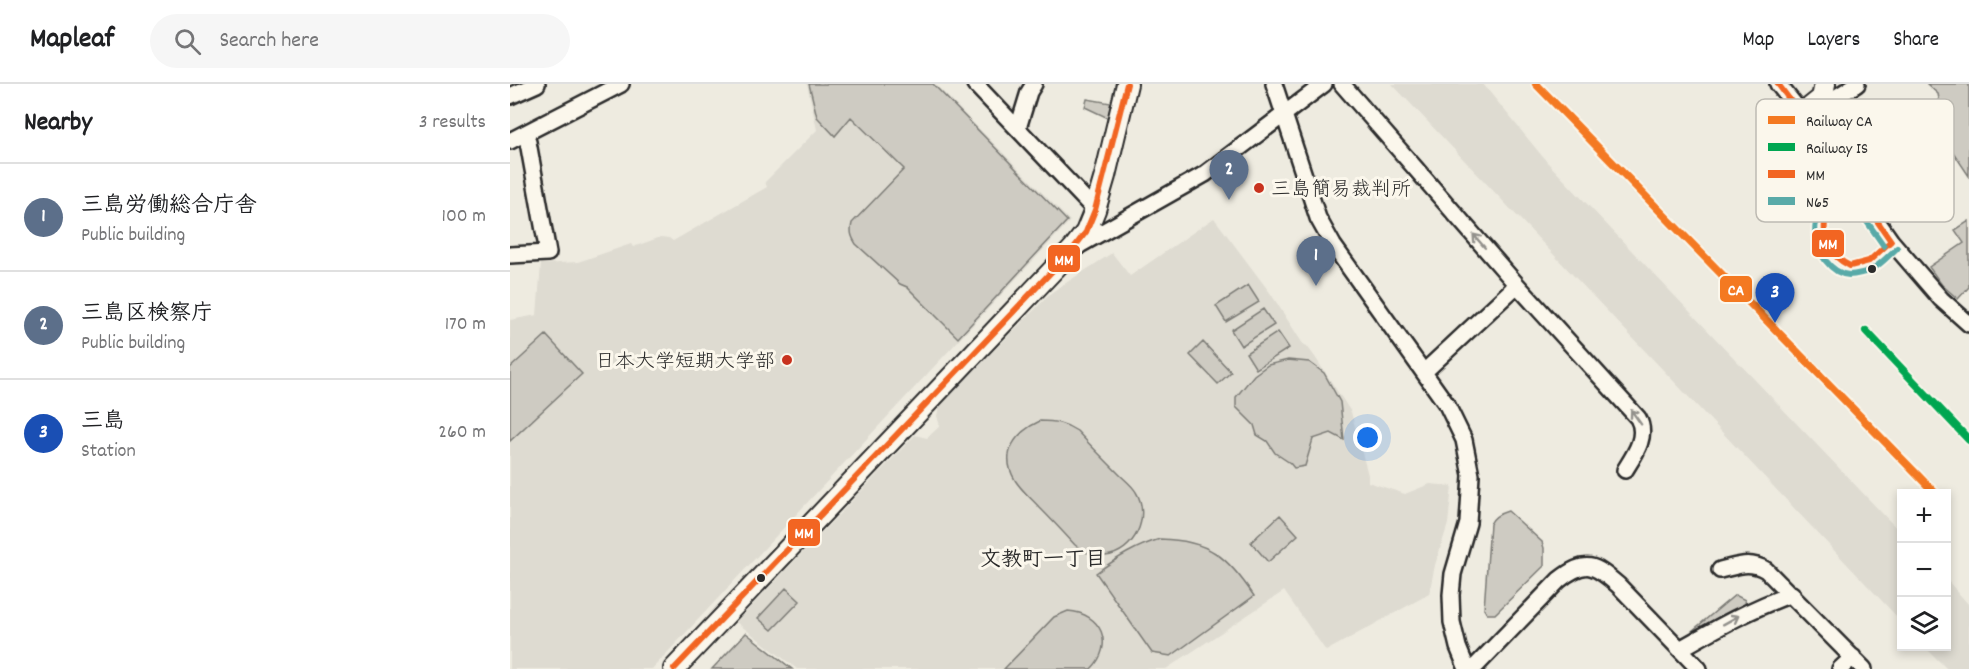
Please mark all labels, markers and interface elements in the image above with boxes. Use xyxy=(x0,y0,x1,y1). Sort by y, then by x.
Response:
search box xyxy=(150,14,570,68)
text: Mapleaf xyxy=(30,21,114,61)
icon: search xyxy=(171,25,204,58)
text: Search here xyxy=(219,26,319,57)
text: Map xyxy=(1743,26,1774,56)
text: Layers xyxy=(1807,26,1860,56)
text: Share xyxy=(1893,26,1939,56)
legend xyxy=(1756,99,1954,222)
text: Nearby xyxy=(24,105,92,142)
text: 3 results xyxy=(419,109,486,137)
text: Railway CA xyxy=(1806,111,1873,134)
text: Railway IS xyxy=(1806,138,1868,161)
pin: 2 xyxy=(1210,150,1248,200)
text: MM xyxy=(1806,165,1825,188)
place label: 三島簡易裁判所 xyxy=(1271,177,1411,205)
marker: 三島簡易裁判所 xyxy=(1252,181,1266,195)
text: 三島労働総合庁舎 xyxy=(81,191,257,222)
text: N65 xyxy=(1806,192,1829,215)
text: 1 xyxy=(41,203,46,231)
text: 100 m xyxy=(442,203,486,231)
text: Public building xyxy=(81,222,185,250)
line badge: MM xyxy=(1811,229,1845,258)
one-way arrow xyxy=(1472,234,1486,249)
text: MM xyxy=(1819,234,1837,257)
pin: 1 xyxy=(1296,236,1336,286)
line badge: MM xyxy=(1047,244,1081,273)
text: MM xyxy=(1055,250,1073,273)
unlabelled marker xyxy=(1866,263,1878,275)
pin: 3 xyxy=(1756,274,1794,323)
line badge: CA xyxy=(1719,275,1753,303)
text: CA xyxy=(1728,280,1745,303)
text: 三島区検察庁 xyxy=(81,299,213,330)
text: 2 xyxy=(39,311,48,339)
text: 170 m xyxy=(445,311,486,339)
text: Public building xyxy=(81,330,185,358)
place label: 日本大学短期大学部 xyxy=(595,349,775,377)
marker: 日本大学短期大学部 xyxy=(780,353,794,367)
text: 三島 xyxy=(81,407,125,438)
one-way arrow xyxy=(1630,410,1642,426)
text: 3 xyxy=(39,419,48,447)
text: 260 m xyxy=(438,419,486,447)
your location xyxy=(1353,423,1382,452)
text: Station xyxy=(81,438,136,466)
map controls xyxy=(1897,489,1951,651)
button: + xyxy=(1897,489,1951,543)
line badge: MM xyxy=(787,518,821,547)
text: MM xyxy=(795,523,813,546)
button: − xyxy=(1897,543,1951,597)
district label: 文教町一丁目 xyxy=(980,546,1106,576)
unlabelled marker xyxy=(755,572,767,584)
button: layers xyxy=(1897,597,1951,651)
one-way arrow xyxy=(1722,614,1739,626)

